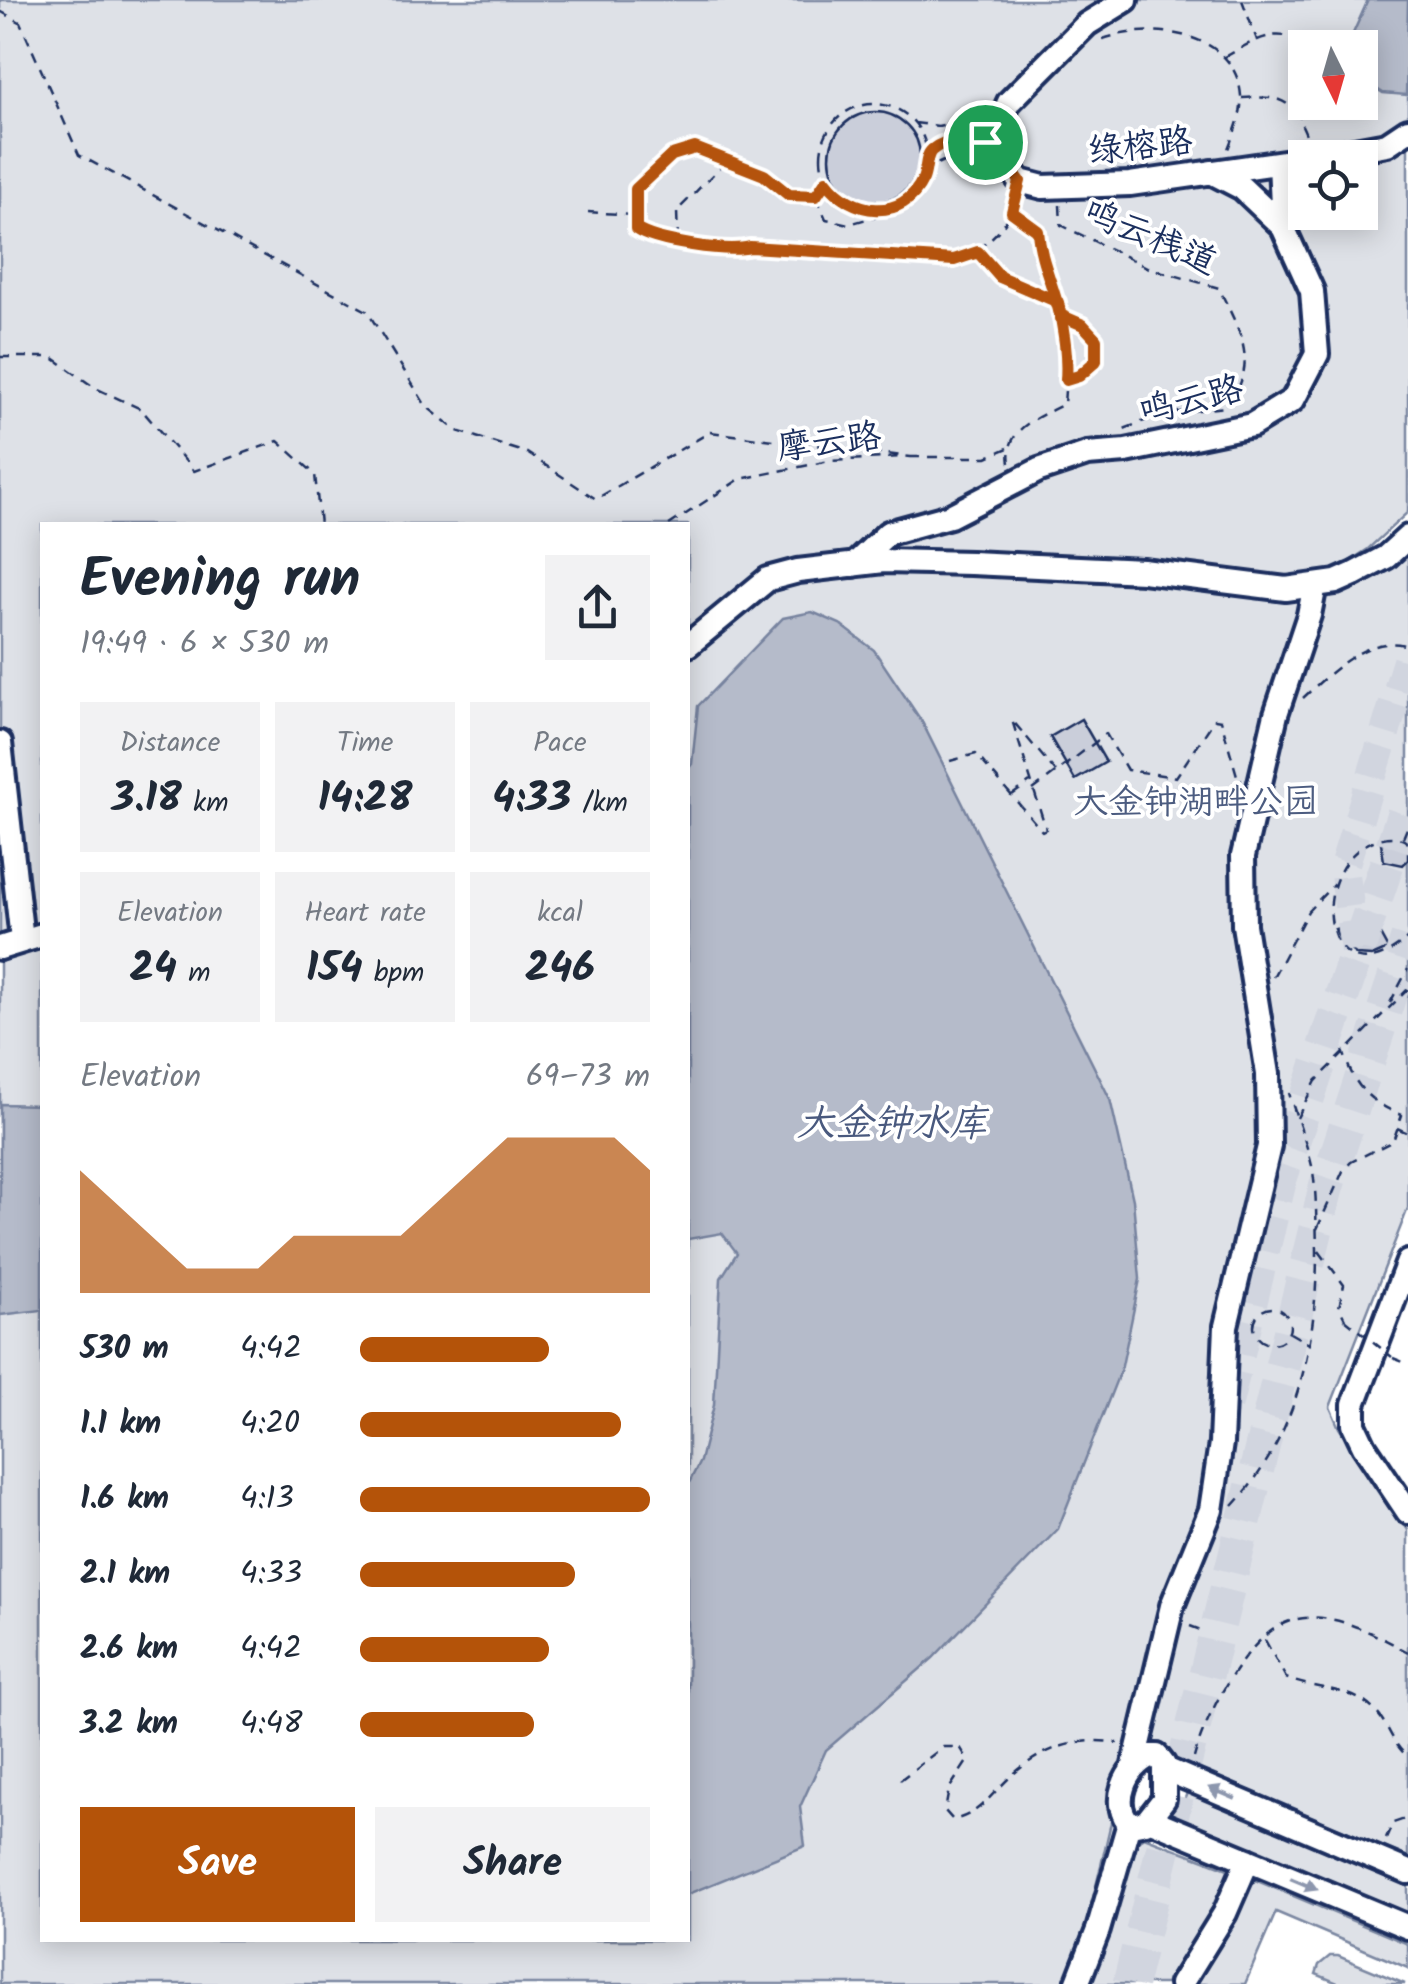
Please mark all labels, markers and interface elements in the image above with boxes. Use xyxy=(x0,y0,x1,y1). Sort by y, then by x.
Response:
north arrow xyxy=(1288,30,1378,120)
map controls xyxy=(1288,30,1378,230)
pin xyxy=(943,100,1028,185)
icon: arrive xyxy=(958,115,1013,170)
street label: 绿榕路 xyxy=(1085,115,1195,181)
button: locate xyxy=(1288,140,1378,230)
street label: 鸣云栈道 xyxy=(1074,186,1225,292)
street label: 鸣云路 xyxy=(1134,362,1249,442)
street label: 摩云路 xyxy=(774,410,885,478)
text: Evening run xyxy=(80,538,360,625)
button: share xyxy=(545,555,650,660)
text: 19:49 · 6 × 530 m xyxy=(80,619,329,670)
text: Distance xyxy=(120,721,220,766)
text: Time xyxy=(337,721,393,766)
text: Pace xyxy=(533,721,587,766)
text: 3.18 xyxy=(111,766,182,833)
text: 14:28 xyxy=(317,766,413,833)
text: 4:33 xyxy=(492,766,571,833)
park label: 大金钟湖畔公园 xyxy=(1073,776,1319,832)
text: km xyxy=(182,781,229,826)
text: /km xyxy=(571,781,628,826)
text: Elevation xyxy=(117,891,223,936)
text: Heart rate xyxy=(304,891,426,936)
text: kcal xyxy=(537,891,583,936)
text: 24 xyxy=(130,936,177,1003)
text: 154 xyxy=(306,936,363,1003)
text: 246 xyxy=(525,936,595,1003)
text: m xyxy=(177,951,210,996)
text: bpm xyxy=(363,951,424,996)
text: Elevation xyxy=(80,1052,201,1103)
text: 69–73 m xyxy=(526,1052,650,1103)
water label: 大金钟水库 xyxy=(797,1095,990,1155)
text: 530 m xyxy=(80,1324,169,1375)
text: 4:42 xyxy=(240,1324,302,1375)
text: 1.1 km xyxy=(80,1399,161,1450)
text: 4:20 xyxy=(240,1399,300,1450)
text: 1.6 km xyxy=(80,1474,169,1525)
text: 4:13 xyxy=(240,1474,294,1525)
text: 2.1 km xyxy=(80,1549,170,1600)
text: 4:33 xyxy=(240,1549,302,1600)
text: 2.6 km xyxy=(80,1624,178,1675)
text: 4:42 xyxy=(240,1624,302,1675)
text: 3.2 km xyxy=(80,1699,178,1750)
text: 4:48 xyxy=(240,1699,302,1750)
one-way arrow xyxy=(1207,1785,1237,1801)
button: Save xyxy=(80,1807,355,1922)
button: Share xyxy=(375,1807,650,1922)
one-way arrow xyxy=(1289,1876,1319,1892)

